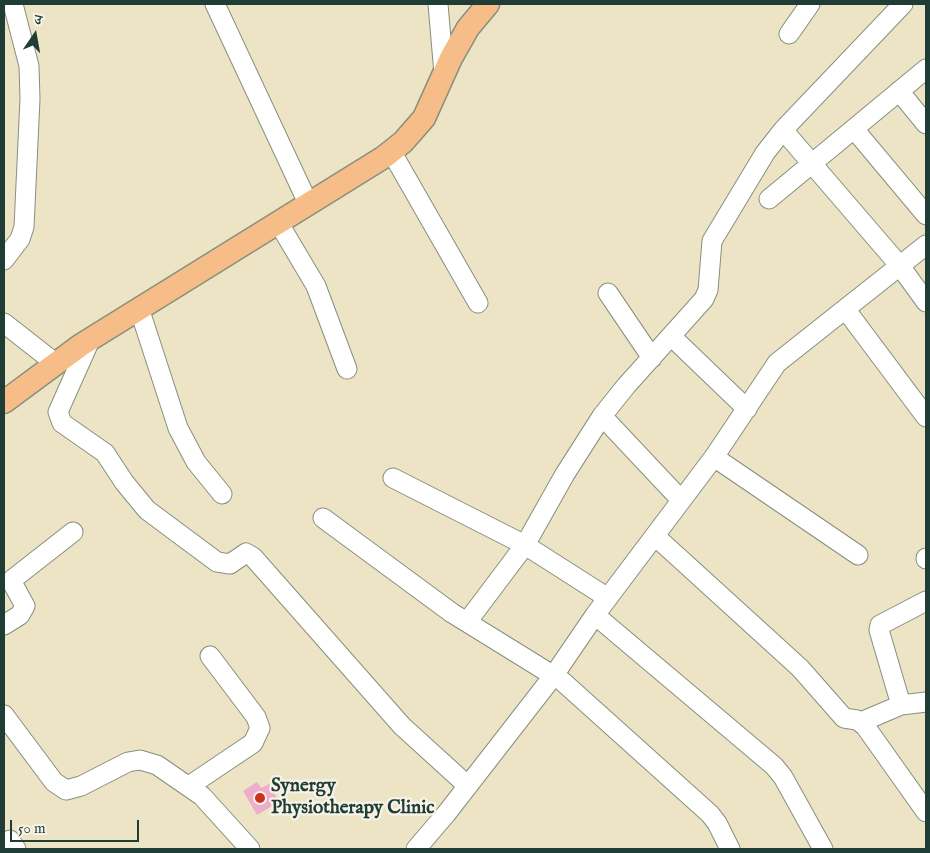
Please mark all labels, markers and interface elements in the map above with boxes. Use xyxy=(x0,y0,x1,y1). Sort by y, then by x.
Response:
north arrow xyxy=(10,10,60,60)
text: उ xyxy=(33,11,43,30)
place label: Synergy Physiotherapy Clinic xyxy=(271,776,434,820)
marker: Synergy Physiotherapy Clinic xyxy=(253,791,267,805)
scale bar xyxy=(12,810,141,842)
text: 50 m xyxy=(18,819,46,838)

